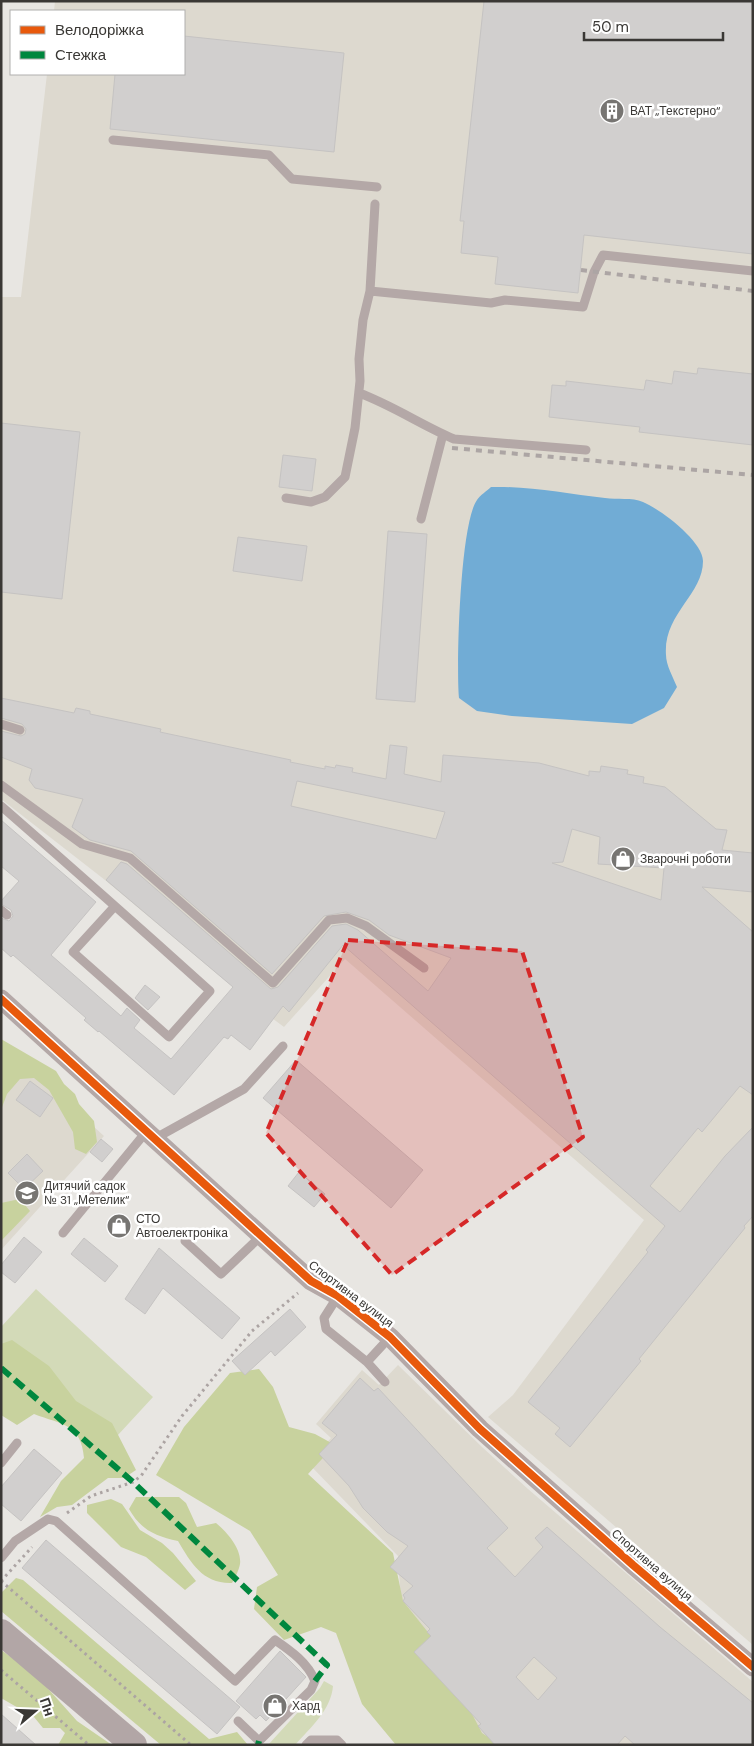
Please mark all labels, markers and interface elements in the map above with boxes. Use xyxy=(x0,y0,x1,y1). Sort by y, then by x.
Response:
legend xyxy=(10,10,185,75)
scale bar xyxy=(584,10,723,42)
text: 50 m xyxy=(592,17,629,37)
text: Велодоріжка xyxy=(55,20,144,40)
text: Стежка xyxy=(55,45,107,65)
building icon: ВАТ „Текстерно“ xyxy=(599,98,625,124)
place label: ВАТ „Текстерно“ xyxy=(630,103,721,119)
shop icon: Зварочні роботи xyxy=(610,846,636,872)
place label: Зварочні роботи xyxy=(640,851,731,867)
place label: Дитячий садок № 31 „Метелик“ xyxy=(44,1178,130,1208)
school or university icon: Дитячий садок № 31 „Метелик“ xyxy=(14,1180,40,1206)
place label: СТО Автоелектроніка xyxy=(136,1211,228,1241)
shop icon: СТО Автоелектроніка xyxy=(106,1213,132,1239)
street label: Спортивна вулиця xyxy=(305,1257,397,1331)
street label: Спортивна вулиця xyxy=(608,1525,696,1605)
north arrow xyxy=(10,1686,60,1736)
shop icon: Хард xyxy=(262,1693,288,1719)
text: Пн xyxy=(36,1695,59,1718)
place label: Хард xyxy=(292,1698,320,1714)

